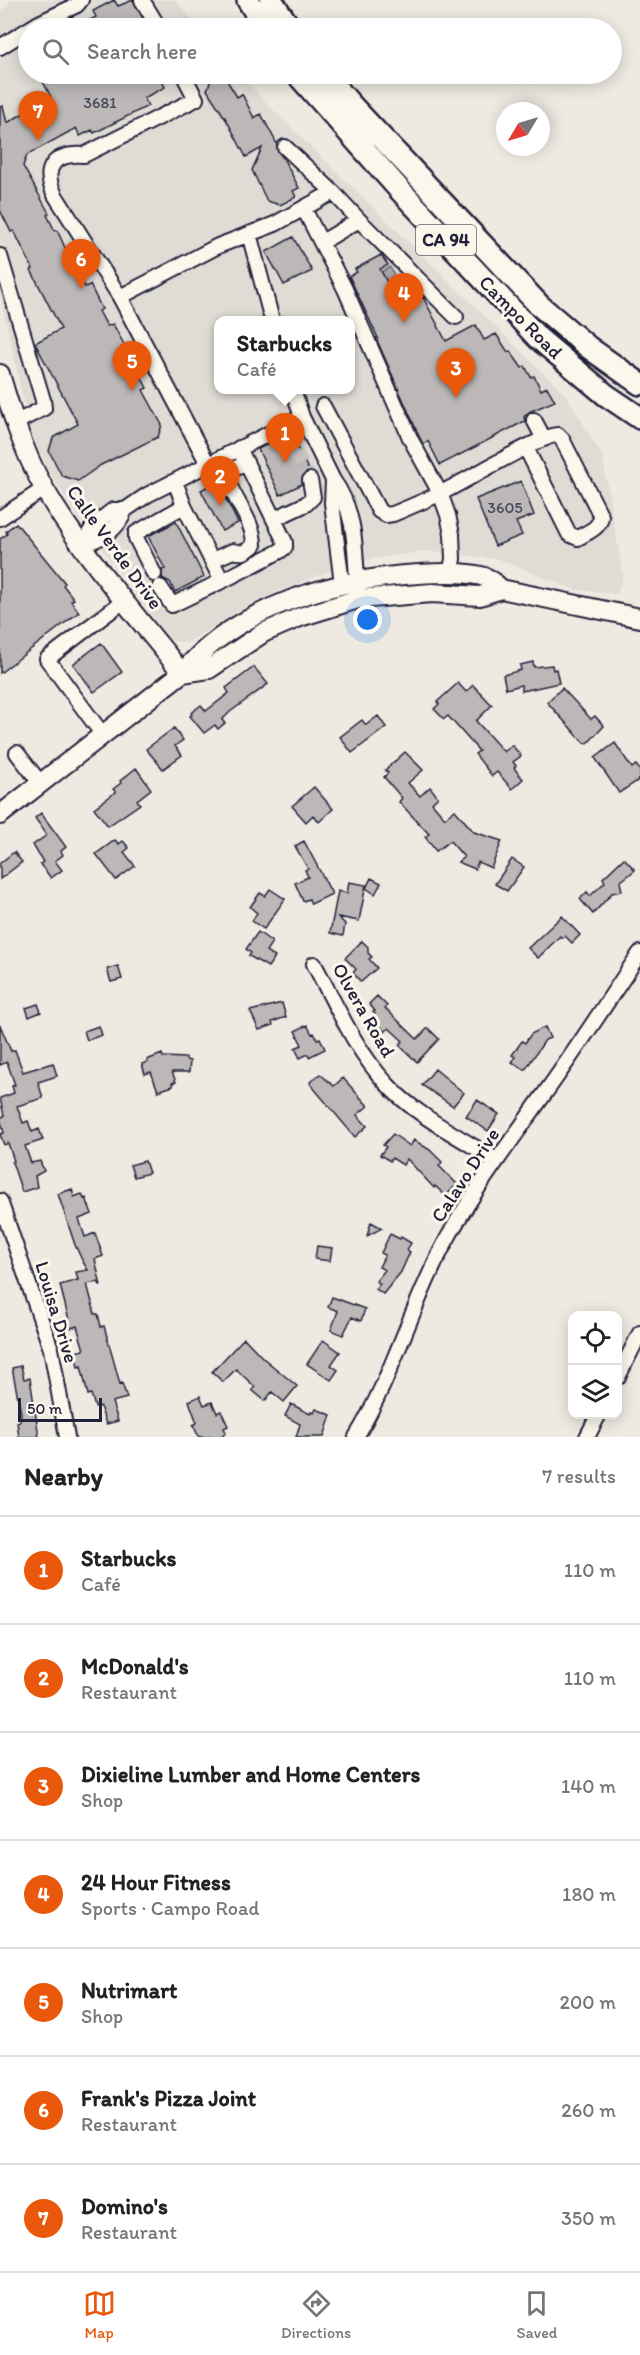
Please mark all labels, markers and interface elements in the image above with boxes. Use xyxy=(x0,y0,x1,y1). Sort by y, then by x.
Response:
search box xyxy=(18,18,622,84)
icon: search xyxy=(39,35,72,68)
text: Search here xyxy=(87,38,197,65)
pin: 7 xyxy=(18,92,57,141)
house number: 3681 xyxy=(83,93,117,112)
north arrow xyxy=(496,102,550,156)
road number: CA 94 xyxy=(416,225,476,255)
pin: 6 xyxy=(62,240,100,289)
street label: Campo Road xyxy=(474,270,568,364)
pin: 4 xyxy=(384,274,424,323)
popup xyxy=(214,316,355,394)
text: Starbucks xyxy=(237,330,332,357)
pin: 5 xyxy=(112,342,152,391)
pin: 3 xyxy=(436,348,476,398)
text: Café xyxy=(237,357,277,381)
pin: 1 xyxy=(266,414,304,463)
pin: 2 xyxy=(200,456,240,506)
street label: Calle Verde Drive xyxy=(62,480,168,614)
house number: 3605 xyxy=(487,498,523,517)
your location xyxy=(353,605,382,634)
street label: Olvera Road xyxy=(327,959,401,1061)
street label: Calavo Drive xyxy=(426,1123,504,1227)
street label: Louisa Drive xyxy=(30,1258,84,1366)
map controls xyxy=(568,1311,622,1419)
button: locate xyxy=(568,1311,622,1365)
button: layers xyxy=(568,1365,622,1419)
scale bar xyxy=(18,1395,102,1422)
text: 50 m xyxy=(27,1399,62,1418)
text: Nearby xyxy=(24,1460,103,1492)
text: 7 results xyxy=(542,1464,616,1488)
text: Starbucks xyxy=(81,1545,176,1572)
text: 1 xyxy=(39,1558,48,1582)
text: 110 m xyxy=(564,1558,616,1582)
text: Café xyxy=(81,1572,121,1596)
text: McDonald's xyxy=(81,1653,189,1680)
text: 2 xyxy=(38,1666,49,1690)
text: 110 m xyxy=(564,1666,616,1690)
text: Restaurant xyxy=(81,1680,177,1704)
text: Dixieline Lumber and Home Centers xyxy=(81,1761,420,1788)
text: 3 xyxy=(38,1774,49,1798)
text: 140 m xyxy=(561,1774,616,1798)
text: Shop xyxy=(81,1788,123,1812)
text: 24 Hour Fitness xyxy=(81,1869,231,1896)
text: 4 xyxy=(37,1882,50,1906)
text: 180 m xyxy=(562,1882,616,1906)
text: Sports · Campo Road xyxy=(81,1896,259,1920)
text: Nutrimart xyxy=(81,1977,177,2004)
text: 5 xyxy=(38,1990,49,2014)
text: 200 m xyxy=(560,1990,616,2014)
text: Shop xyxy=(81,2004,123,2028)
text: Frank's Pizza Joint xyxy=(81,2085,256,2112)
text: 6 xyxy=(38,2098,49,2122)
text: 260 m xyxy=(561,2098,616,2122)
text: Restaurant xyxy=(81,2112,177,2136)
text: Domino's xyxy=(81,2193,168,2220)
text: 7 xyxy=(39,2206,48,2230)
text: 350 m xyxy=(561,2206,616,2230)
text: Restaurant xyxy=(81,2220,177,2244)
tab: Map xyxy=(83,2287,116,2342)
tab: Directions xyxy=(281,2287,351,2342)
tab: Saved xyxy=(517,2287,557,2342)

